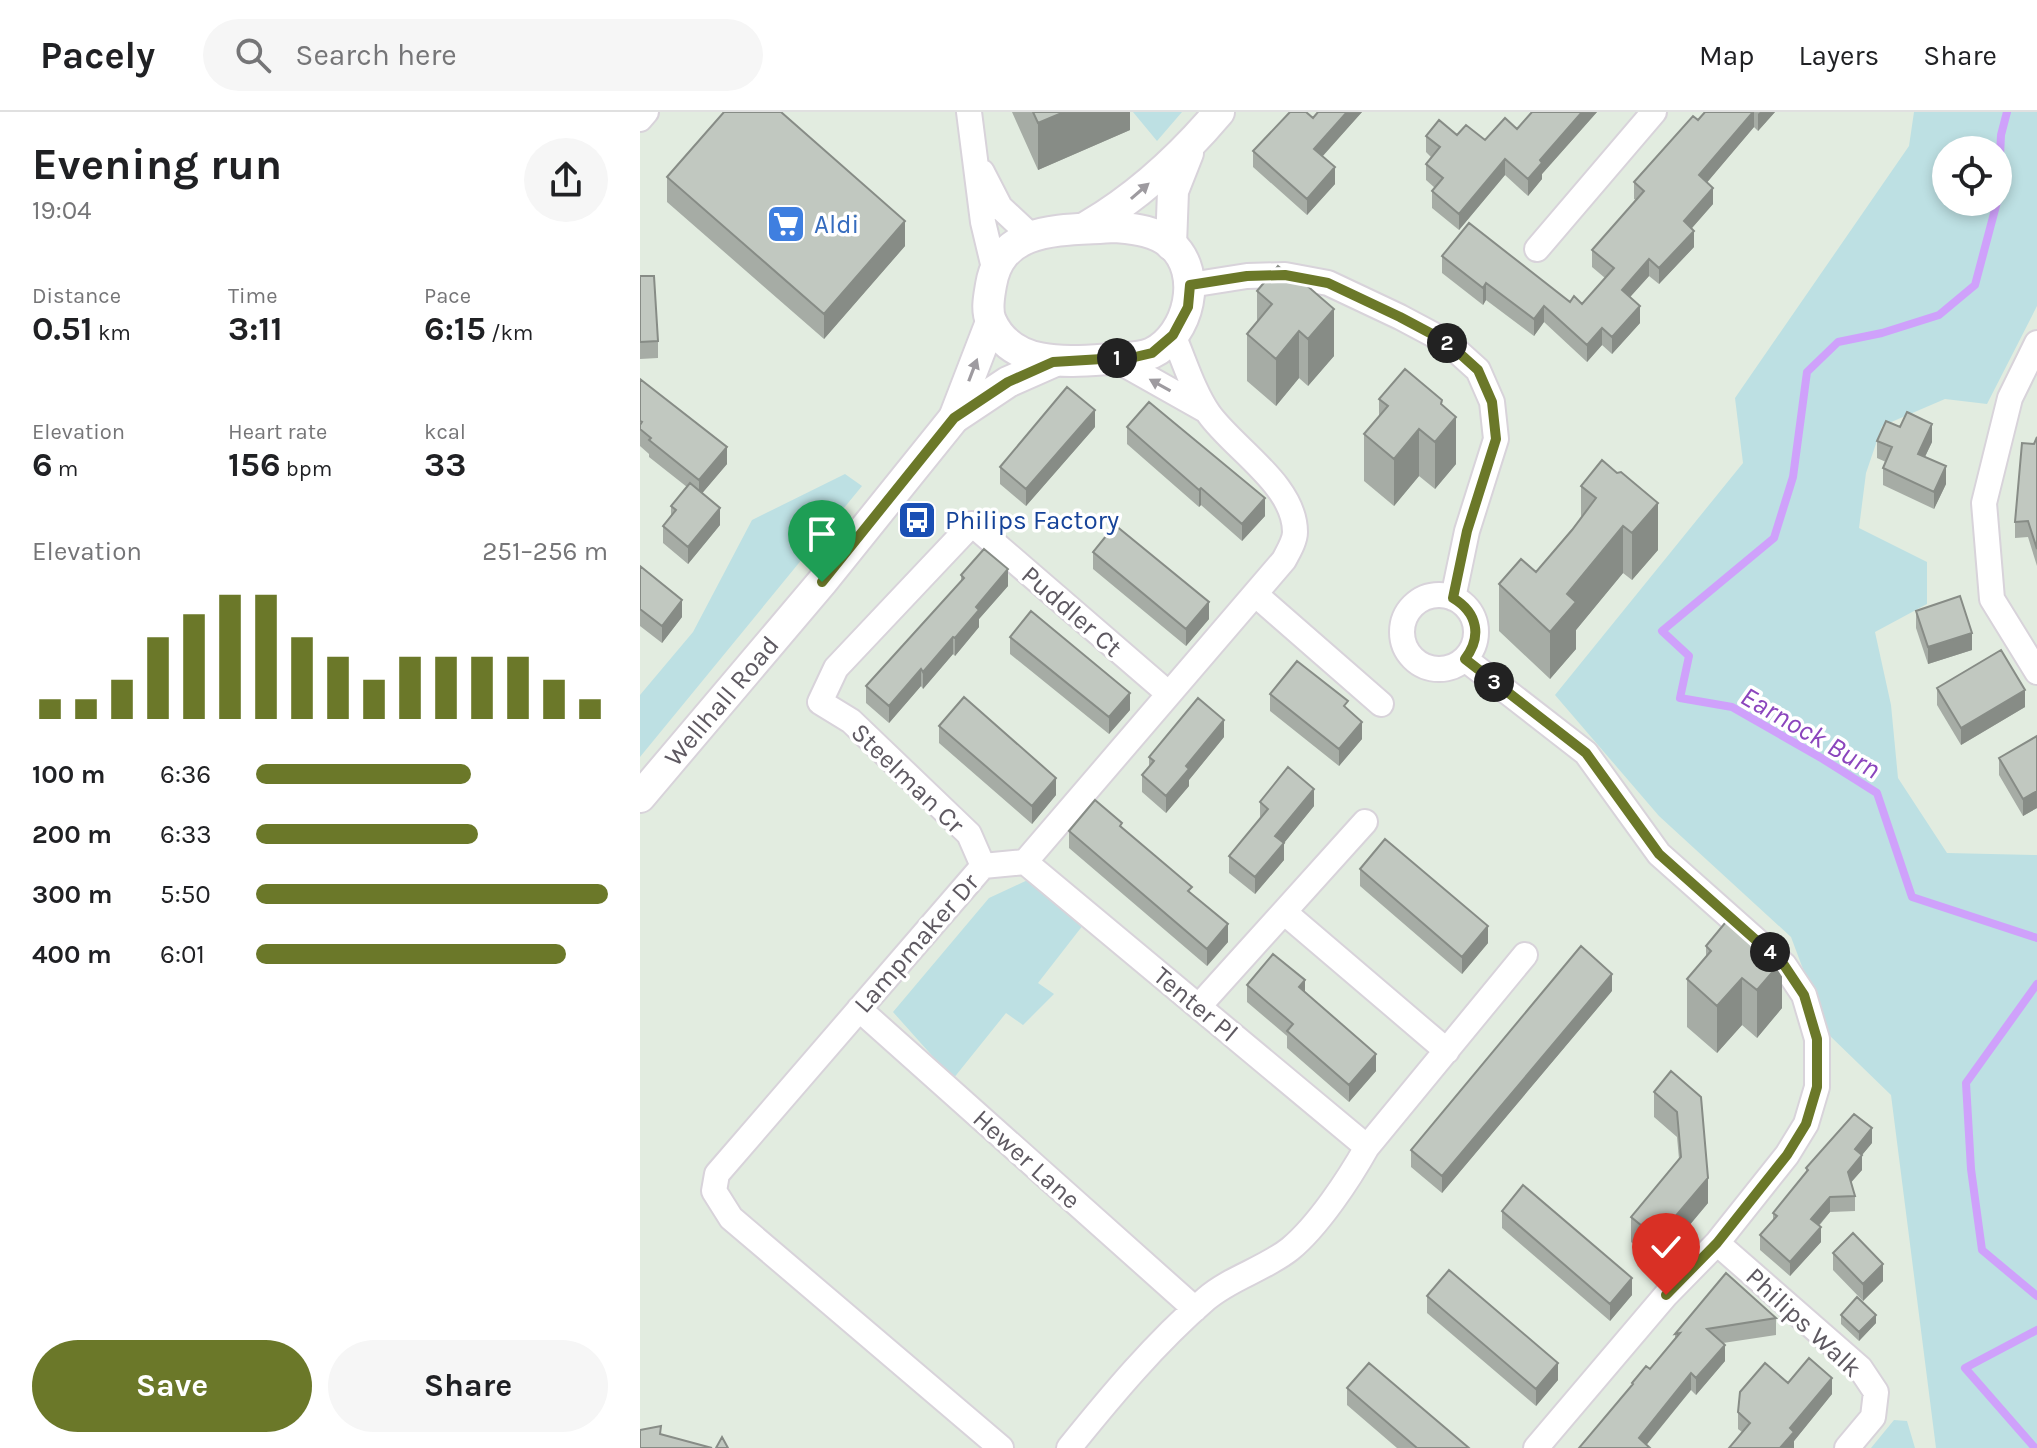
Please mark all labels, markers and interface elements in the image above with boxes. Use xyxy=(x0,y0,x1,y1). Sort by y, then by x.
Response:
search box xyxy=(203,19,763,91)
text: Pacely xyxy=(40,33,155,78)
icon: search xyxy=(231,33,275,77)
text: Search here xyxy=(295,37,457,73)
text: Map xyxy=(1699,39,1754,72)
text: Layers xyxy=(1798,39,1879,72)
text: Share xyxy=(1923,39,1997,72)
map controls xyxy=(1932,136,2012,216)
button: locate xyxy=(1932,136,2012,216)
button: share xyxy=(524,138,608,222)
text: Evening run xyxy=(32,139,282,190)
one-way arrow xyxy=(1131,182,1150,200)
text: 19:04 xyxy=(32,195,92,226)
supermarket icon: Aldi xyxy=(765,203,807,245)
place label: Aldi xyxy=(814,209,859,240)
text: Distance xyxy=(32,283,121,309)
text: Time xyxy=(228,283,277,309)
text: Pace xyxy=(424,283,471,309)
text: 0.51 xyxy=(32,309,93,349)
text: 3:11 xyxy=(228,309,283,349)
text: 6:15 xyxy=(424,309,486,349)
text: km xyxy=(93,320,131,346)
text: /km xyxy=(486,320,533,346)
pin: 2 xyxy=(1427,323,1467,363)
text: 2 xyxy=(1440,330,1454,356)
pin: 1 xyxy=(1097,338,1137,378)
text: 1 xyxy=(1113,345,1121,371)
one-way arrow xyxy=(967,358,980,382)
one-way arrow xyxy=(1149,378,1172,392)
text: Elevation xyxy=(32,419,125,445)
text: Heart rate xyxy=(228,419,327,445)
text: kcal xyxy=(424,419,466,445)
text: 6 xyxy=(32,445,53,485)
text: 156 xyxy=(228,445,281,485)
text: 33 xyxy=(424,445,466,485)
text: m xyxy=(53,456,78,482)
text: bpm xyxy=(281,456,332,482)
bus stop icon: Philips Factory xyxy=(896,499,938,541)
pin xyxy=(788,500,856,582)
place label: Philips Factory xyxy=(945,505,1119,536)
icon: arrive xyxy=(800,512,844,556)
text: Elevation xyxy=(32,536,142,567)
text: 251–256 m xyxy=(482,536,608,567)
street label: Puddler Ct xyxy=(1015,559,1128,664)
street label: Wellhall Road xyxy=(658,630,786,773)
pin: 3 xyxy=(1474,662,1514,702)
text: 3 xyxy=(1487,669,1501,695)
water label: Earnock Burn xyxy=(1735,679,1886,786)
street label: Steelman Cr xyxy=(845,717,971,840)
text: 100 m xyxy=(32,759,105,790)
text: 6:36 xyxy=(160,759,211,790)
text: 200 m xyxy=(32,819,112,850)
text: 6:33 xyxy=(160,819,212,850)
street label: Lampmaker Dr xyxy=(847,867,986,1019)
text: 300 m xyxy=(32,879,112,910)
text: 5:50 xyxy=(160,879,211,910)
pin: 4 xyxy=(1750,932,1790,972)
text: 400 m xyxy=(32,939,112,970)
text: 6:01 xyxy=(160,939,205,970)
text: 4 xyxy=(1763,939,1777,965)
street label: Tenter Pl xyxy=(1147,960,1244,1049)
street label: Hewer Lane xyxy=(966,1103,1087,1216)
pin xyxy=(1632,1213,1700,1295)
icon: check xyxy=(1644,1225,1688,1269)
street label: Philips Walk xyxy=(1739,1261,1868,1384)
button: Save xyxy=(32,1340,312,1432)
button: Share xyxy=(328,1340,608,1432)

